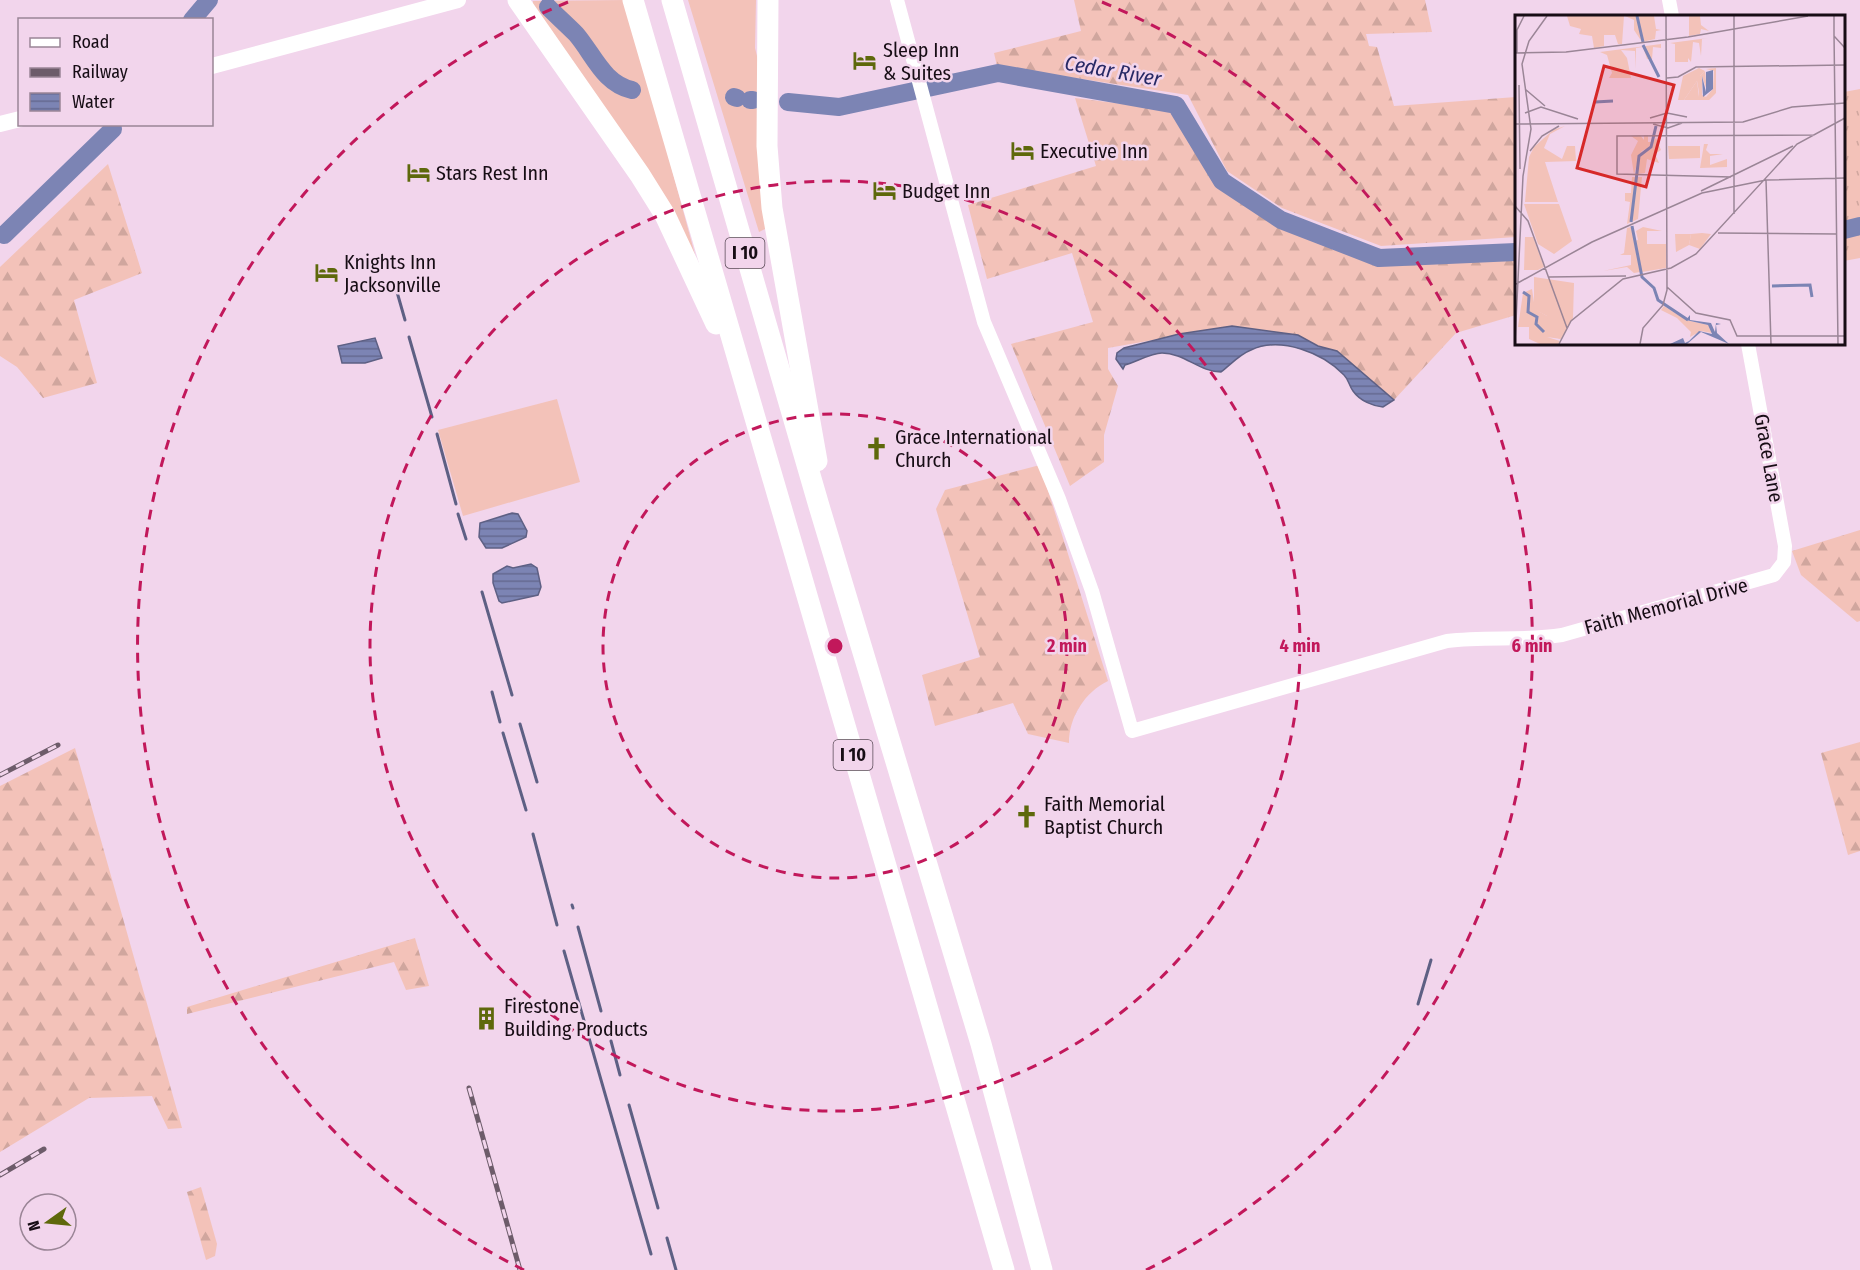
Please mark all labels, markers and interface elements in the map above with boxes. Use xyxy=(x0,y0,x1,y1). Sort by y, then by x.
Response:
inset map xyxy=(1515,15,1845,345)
legend xyxy=(18,18,213,126)
text: Road xyxy=(72,31,109,53)
place label: Sleep Inn & Suites xyxy=(883,38,960,85)
hotel icon: Sleep Inn & Suites xyxy=(852,48,878,74)
water label: Cedar River xyxy=(1063,50,1164,92)
text: Railway xyxy=(72,61,128,83)
text: Water xyxy=(72,91,115,113)
hotel icon: Executive Inn xyxy=(1009,138,1035,164)
place label: Executive Inn xyxy=(1040,139,1148,163)
hotel icon: Stars Rest Inn xyxy=(405,160,431,186)
place label: Stars Rest Inn xyxy=(436,161,549,185)
hotel icon: Budget Inn xyxy=(871,178,897,204)
place label: Budget Inn xyxy=(902,179,991,203)
road number: I 10 xyxy=(726,238,764,268)
place label: Knights Inn Jacksonville xyxy=(344,250,441,297)
hotel icon: Knights Inn Jacksonville xyxy=(313,260,339,286)
street label: Grace Lane xyxy=(1749,412,1789,504)
place label: Grace International Church xyxy=(895,425,1052,472)
church icon: Grace International Church xyxy=(864,436,890,462)
street label: Faith Memorial Drive xyxy=(1582,573,1750,639)
text: 2 min xyxy=(1046,635,1087,657)
text: 4 min xyxy=(1280,635,1320,657)
text: 6 min xyxy=(1512,635,1553,657)
centre of rings xyxy=(825,636,845,656)
road number: I 10 xyxy=(834,740,872,770)
place label: Faith Memorial Baptist Church xyxy=(1044,792,1165,839)
church icon: Faith Memorial Baptist Church xyxy=(1013,803,1039,829)
place label: Firestone Building Products xyxy=(504,994,648,1041)
building icon: Firestone Building Products xyxy=(473,1005,499,1031)
north arrow xyxy=(18,1192,78,1252)
text: N xyxy=(24,1219,44,1233)

